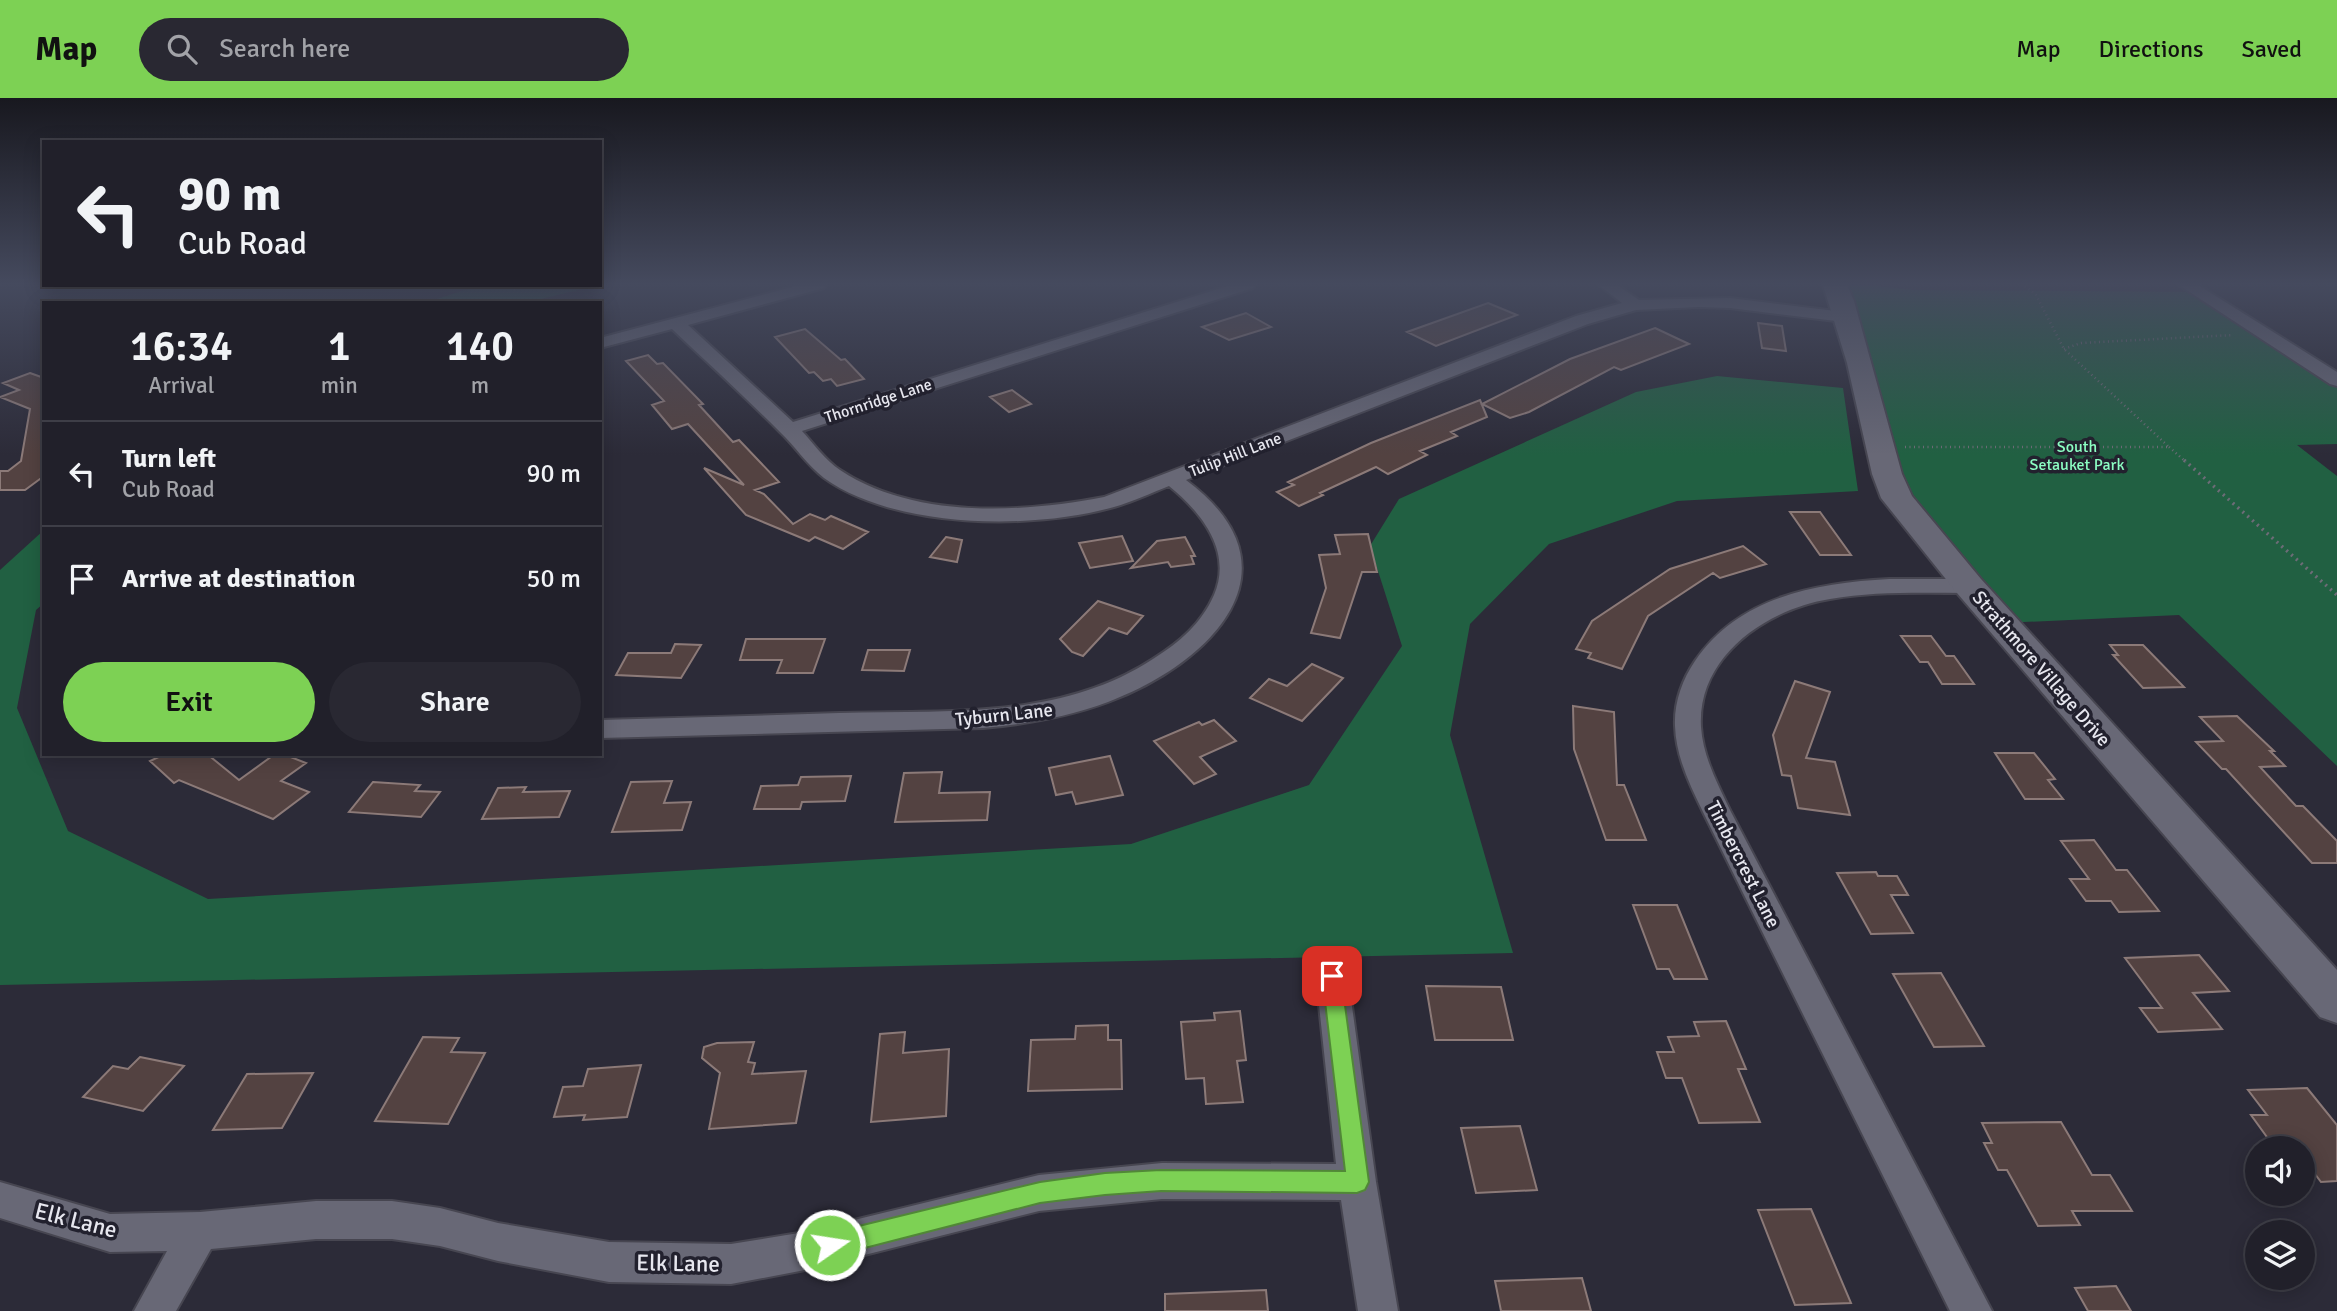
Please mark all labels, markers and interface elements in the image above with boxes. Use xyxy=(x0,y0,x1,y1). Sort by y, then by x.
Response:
search box xyxy=(139,18,629,81)
text: Map xyxy=(35,29,97,70)
icon: search xyxy=(163,30,201,68)
text: Search here xyxy=(219,33,350,65)
text: Map xyxy=(2016,34,2061,64)
text: Directions xyxy=(2099,34,2204,64)
text: Saved xyxy=(2242,34,2302,64)
text: 90 m xyxy=(178,164,281,224)
icon: left xyxy=(63,168,154,259)
text: Cub Road xyxy=(178,224,307,263)
text: 16:34 xyxy=(130,321,233,372)
text: 1 xyxy=(328,321,351,372)
text: 140 xyxy=(446,321,514,372)
text: Arrival xyxy=(148,371,214,400)
text: min xyxy=(321,371,358,400)
text: m xyxy=(471,371,489,400)
street label: Thornridge Lane xyxy=(822,374,934,428)
street label: Tulip Hill Lane xyxy=(1186,428,1284,482)
park label: South Setauket Park xyxy=(2030,437,2124,475)
text: Turn left xyxy=(122,443,216,475)
icon: left xyxy=(63,455,101,493)
text: 90 m xyxy=(526,458,581,490)
text: Cub Road xyxy=(122,475,215,504)
icon: arrive xyxy=(63,560,101,598)
text: Arrive at destination xyxy=(122,563,355,595)
text: 50 m xyxy=(526,563,581,595)
street label: Strathmore Village Drive xyxy=(1967,586,2115,751)
button: Exit xyxy=(63,662,315,742)
button: Share xyxy=(329,662,581,742)
street label: Tyburn Lane xyxy=(954,698,1054,732)
street label: Timbercrest Lane xyxy=(1701,797,1785,932)
pin xyxy=(1302,946,1362,1006)
icon: arrive xyxy=(1313,957,1351,995)
map controls xyxy=(2245,1136,2315,1290)
button: sound xyxy=(2245,1136,2315,1206)
street label: Elk Lane xyxy=(32,1196,120,1245)
position arrow xyxy=(793,1208,867,1282)
button: layers xyxy=(2245,1220,2315,1290)
street label: Elk Lane xyxy=(636,1248,720,1279)

